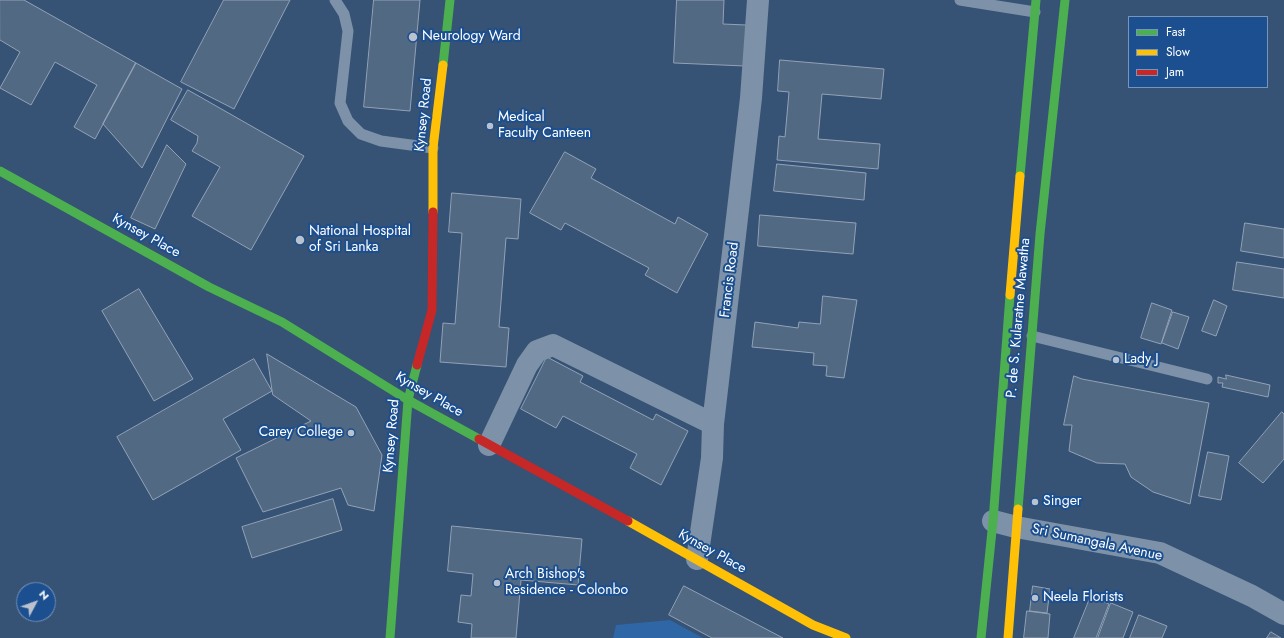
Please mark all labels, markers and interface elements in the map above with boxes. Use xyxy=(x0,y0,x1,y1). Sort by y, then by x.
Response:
legend xyxy=(1128,16,1268,88)
text: Fast xyxy=(1166,23,1185,41)
place label: Neurology Ward xyxy=(422,29,521,45)
marker: Neurology Ward xyxy=(407,31,419,43)
text: Slow xyxy=(1166,43,1190,61)
text: Jam xyxy=(1166,63,1184,81)
street label: Kynsey Road xyxy=(412,77,436,153)
place label: Medical Faculty Canteen xyxy=(498,110,591,142)
marker: Medical Faculty Canteen xyxy=(485,121,495,131)
street label: Kynsey Place xyxy=(109,210,183,262)
place label: National Hospital of Sri Lanka xyxy=(309,224,411,256)
marker: National Hospital of Sri Lanka xyxy=(294,234,306,246)
street label: P. de S. Kularatne Mawatha xyxy=(1004,237,1034,399)
street label: Francis Road xyxy=(717,241,743,319)
place label: Lady J xyxy=(1124,352,1159,368)
marker: Lady J xyxy=(1111,355,1121,365)
street label: Kynsey Place xyxy=(392,369,466,421)
street label: Kynsey Road xyxy=(380,398,404,474)
place label: Carey College xyxy=(259,425,343,441)
marker: Carey College xyxy=(346,428,356,438)
place label: Singer xyxy=(1043,494,1082,510)
marker: Singer xyxy=(1030,497,1040,507)
street label: Sri Sumangala Avenue xyxy=(1030,521,1164,565)
street label: Kynsey Place xyxy=(675,526,749,578)
place label: Arch Bishop's Residence - Colonbo xyxy=(505,567,628,600)
marker: Arch Bishop's Residence - Colonbo xyxy=(492,578,502,588)
north arrow xyxy=(16,582,56,622)
text: N xyxy=(35,586,53,603)
place label: Neela Florists xyxy=(1043,590,1123,606)
marker: Neela Florists xyxy=(1030,593,1040,603)

